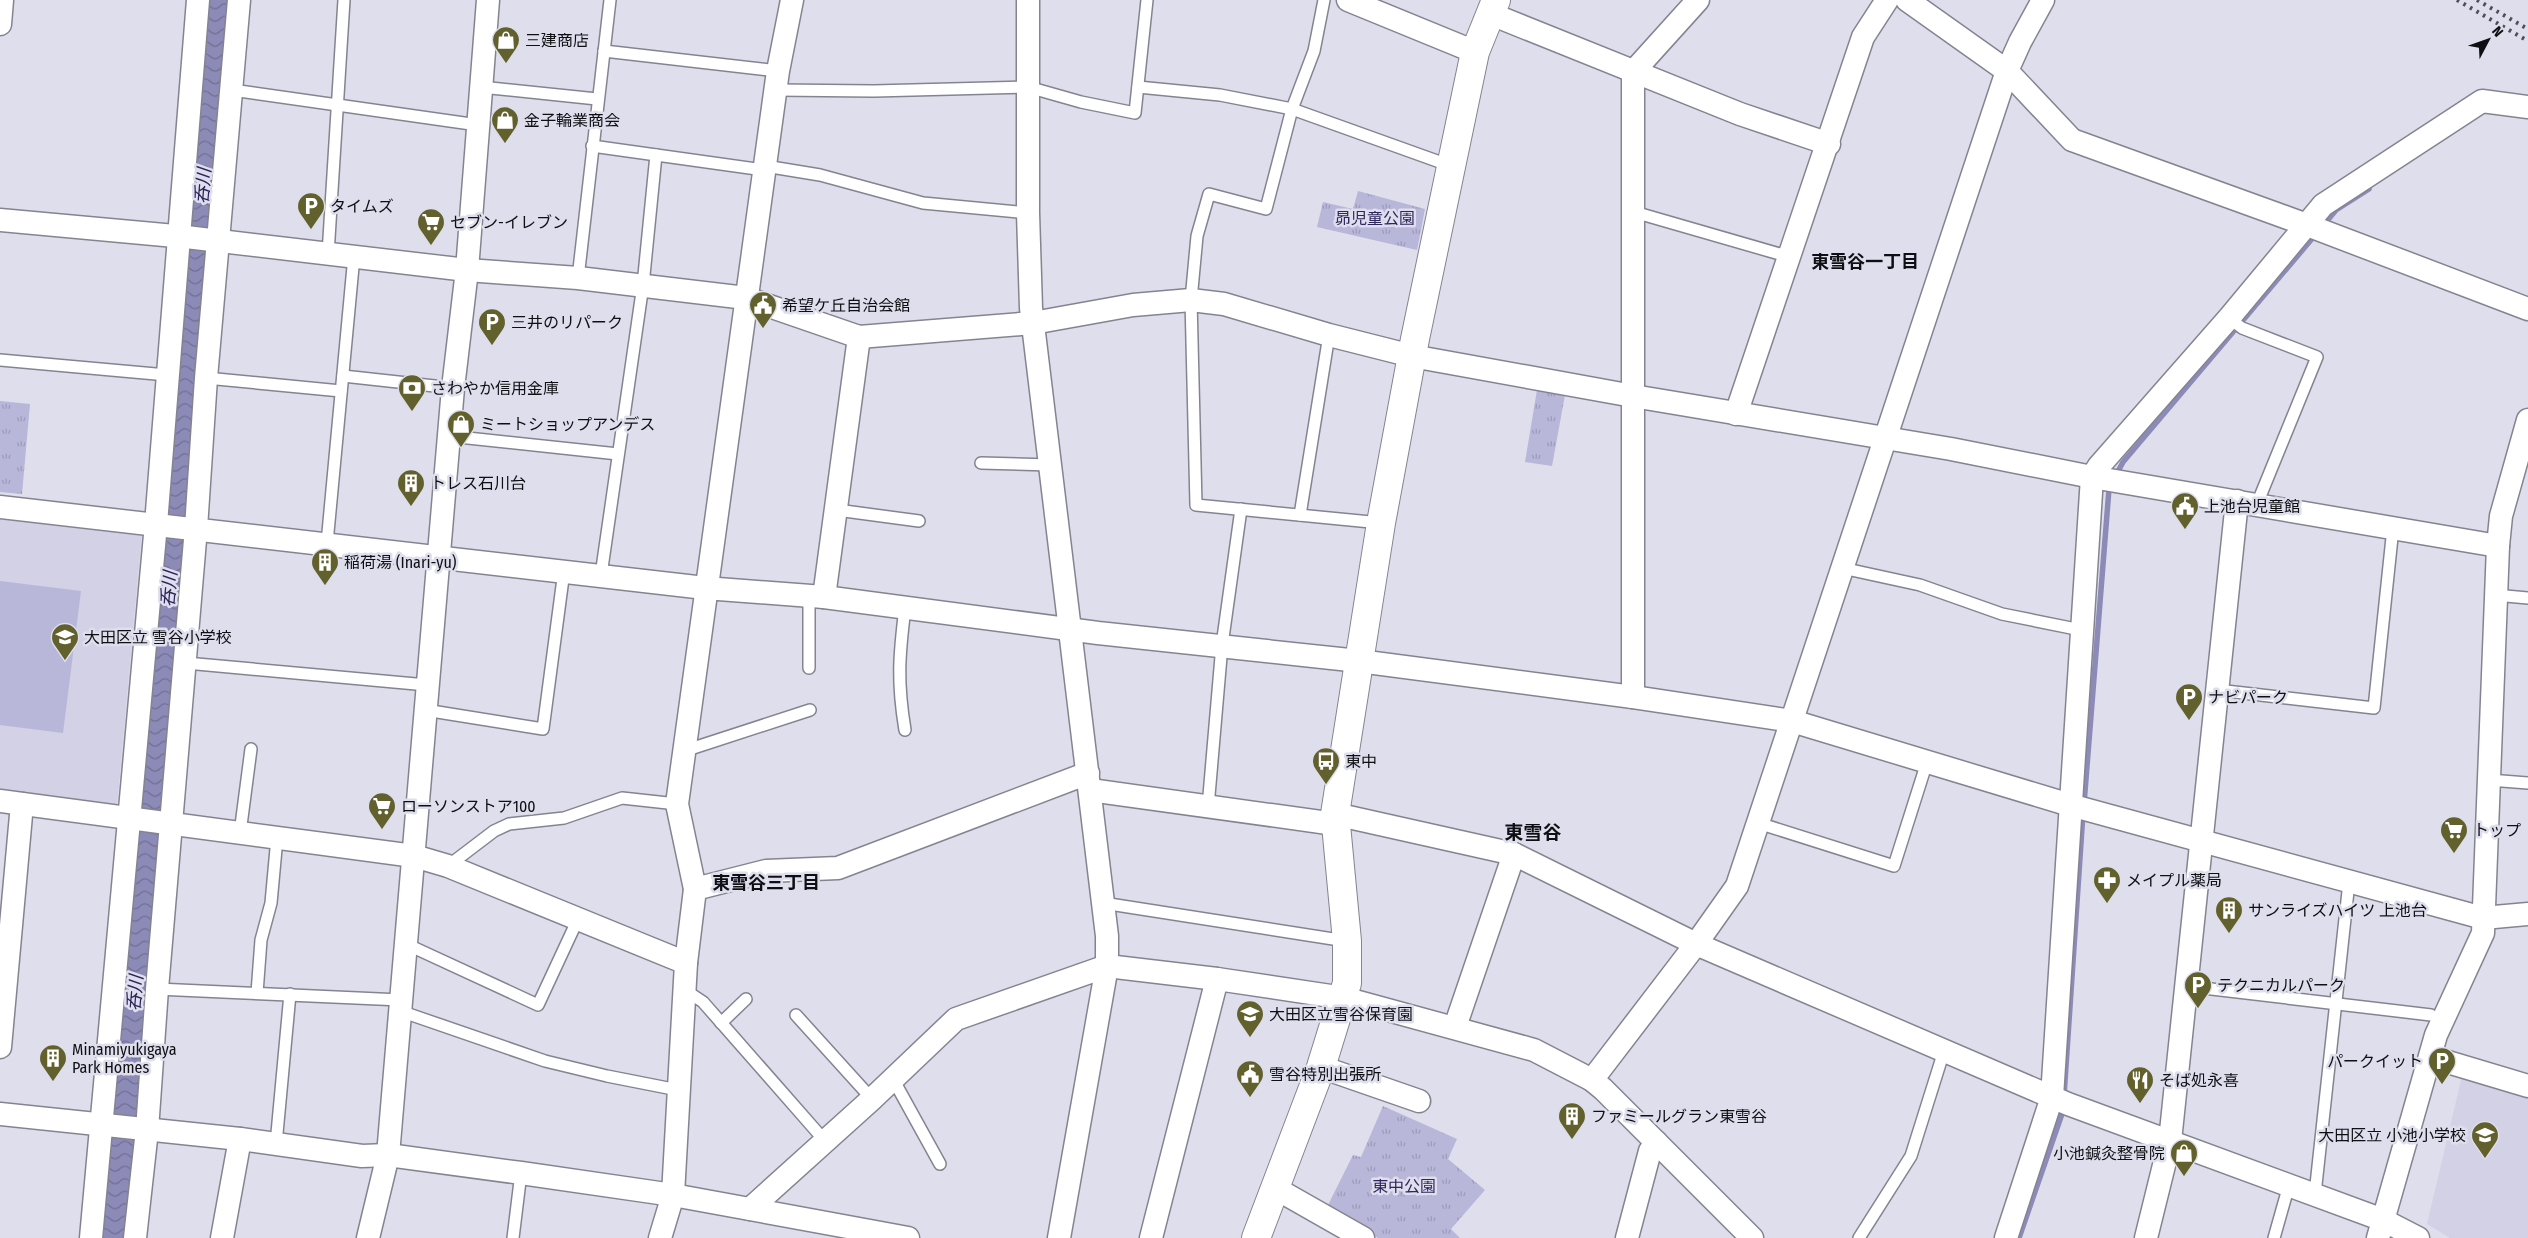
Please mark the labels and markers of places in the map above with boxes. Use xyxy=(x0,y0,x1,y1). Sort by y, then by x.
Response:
shop icon: 三建商店 xyxy=(491,25,521,64)
place label: 三建商店 xyxy=(525,31,589,50)
shop icon: 金子輪業商会 xyxy=(490,105,520,144)
place label: 金子輪業商会 xyxy=(524,111,620,130)
parking icon: タイムズ xyxy=(296,191,326,230)
place label: タイムズ xyxy=(330,197,394,216)
supermarket icon: セブン-イレブン xyxy=(416,207,446,246)
place label: セブン-イレブン xyxy=(450,213,568,232)
public building icon: 希望ケ丘自治会館 xyxy=(748,290,778,329)
place label: 希望ケ丘自治会館 xyxy=(782,296,910,315)
parking icon: 三井のリパーク xyxy=(477,307,507,346)
place label: 三井のリパーク xyxy=(511,313,623,332)
bank icon: さわやか信用金庫 xyxy=(397,373,427,412)
place label: さわやか信用金庫 xyxy=(431,379,559,398)
shop icon: ミートショップアンデス xyxy=(446,409,476,448)
place label: ミートショップアンデス xyxy=(480,415,655,434)
building icon: トレス石川台 xyxy=(396,468,426,507)
place label: トレス石川台 xyxy=(430,474,526,493)
public building icon: 上池台児童館 xyxy=(2170,491,2200,530)
place label: 上池台児童館 xyxy=(2204,497,2300,516)
building icon: 稲荷湯 (Inari-yu) xyxy=(310,547,340,586)
place label: 稲荷湯 (Inari-yu) xyxy=(344,553,457,572)
school or university icon: 大田区立 雪谷小学校 xyxy=(50,622,80,661)
place label: 大田区立 雪谷小学校 xyxy=(84,628,232,647)
parking icon: ナビパーク xyxy=(2174,682,2204,721)
place label: ナビパーク xyxy=(2208,688,2288,707)
bus stop icon: 東中 xyxy=(1311,746,1341,785)
place label: 東中 xyxy=(1345,752,1377,771)
supermarket icon: ローソンストア100 xyxy=(367,791,397,830)
place label: ローソンストア100 xyxy=(401,797,536,816)
supermarket icon: トップ xyxy=(2439,815,2469,854)
place label: トップ xyxy=(2473,821,2521,840)
pharmacy icon: メイプル薬局 xyxy=(2092,865,2122,904)
place label: メイプル薬局 xyxy=(2126,871,2222,890)
building icon: サンライズハイツ 上池台 xyxy=(2214,895,2244,934)
place label: サンライズハイツ 上池台 xyxy=(2248,901,2427,920)
parking icon: テクニカルパーク xyxy=(2183,970,2213,1009)
place label: テクニカルパーク xyxy=(2217,976,2345,995)
school or university icon: 大田区立雪谷保育園 xyxy=(1235,999,1265,1038)
place label: 大田区立雪谷保育園 xyxy=(1269,1005,1413,1024)
place label: Minamiyukigaya Park Homes xyxy=(72,1040,177,1077)
building icon: Minamiyukigaya Park Homes xyxy=(38,1043,68,1082)
parking icon: パークイット xyxy=(2427,1046,2457,1085)
place label: パークイット xyxy=(2327,1052,2423,1071)
public building icon: 雪谷特別出張所 xyxy=(1235,1059,1265,1098)
place label: 雪谷特別出張所 xyxy=(1269,1065,1381,1084)
restaurant icon: そば処永喜 xyxy=(2125,1065,2155,1104)
place label: そば処永喜 xyxy=(2159,1071,2239,1090)
building icon: ファミールグラン東雪谷 xyxy=(1557,1101,1587,1140)
place label: ファミールグラン東雪谷 xyxy=(1591,1107,1767,1126)
school or university icon: 大田区立 小池小学校 xyxy=(2470,1120,2500,1159)
place label: 大田区立 小池小学校 xyxy=(2318,1126,2466,1145)
shop icon: 小池鍼灸整骨院 xyxy=(2169,1138,2199,1177)
place label: 小池鍼灸整骨院 xyxy=(2053,1144,2165,1163)

